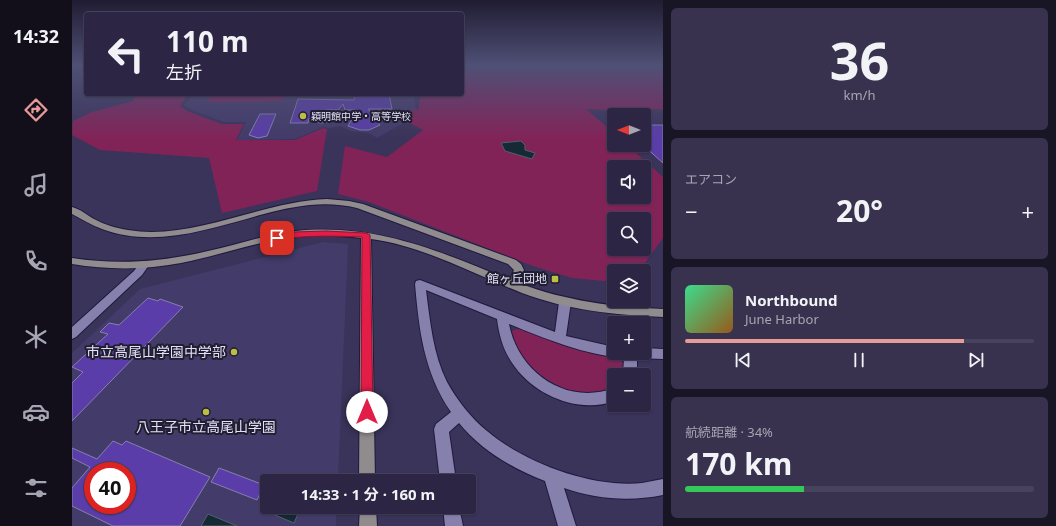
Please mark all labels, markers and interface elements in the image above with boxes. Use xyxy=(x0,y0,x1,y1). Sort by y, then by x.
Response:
text: 110 m xyxy=(166,22,249,60)
text: 14:32 xyxy=(13,24,59,48)
text: 36 xyxy=(830,24,889,95)
icon: left xyxy=(100,28,152,80)
text: 左折 xyxy=(166,60,202,84)
text: km/h xyxy=(844,86,875,104)
icon: directions xyxy=(22,96,50,124)
north arrow xyxy=(607,108,651,152)
map controls xyxy=(607,108,651,412)
place label: 穎明館中学・高等学校 xyxy=(311,109,411,123)
marker: 穎明館中学・高等学校 xyxy=(298,111,308,121)
button: sound xyxy=(607,160,651,204)
text: エアコン xyxy=(685,170,737,188)
icon: music xyxy=(22,171,50,199)
text: 20° xyxy=(836,190,883,231)
text: − xyxy=(685,196,698,226)
text: + xyxy=(1021,196,1034,226)
button: search xyxy=(607,212,651,256)
pin xyxy=(260,221,294,255)
icon: arrive xyxy=(266,227,288,249)
icon: phone xyxy=(22,247,50,275)
button: layers xyxy=(607,264,651,308)
place label: 館ヶ丘団地 xyxy=(487,270,547,287)
marker: 館ヶ丘団地 xyxy=(550,274,560,284)
text: Northbound xyxy=(745,290,837,310)
text: June Harbor xyxy=(745,310,819,328)
button: + xyxy=(607,316,651,360)
icon: climate xyxy=(22,323,50,351)
place label: 市立高尾山学園中学部 xyxy=(86,342,226,361)
marker: 市立高尾山学園中学部 xyxy=(229,347,239,357)
icon: previous xyxy=(732,349,754,371)
icon: pause xyxy=(848,349,870,371)
icon: next xyxy=(965,349,987,371)
button: − xyxy=(607,368,651,412)
position arrow xyxy=(346,391,388,433)
icon: car xyxy=(22,398,50,426)
marker: 八王子市立高尾山学園 xyxy=(201,407,211,417)
place label: 八王子市立高尾山学園 xyxy=(136,417,276,436)
text: 航続距離 · 34% xyxy=(685,423,773,441)
text: 170 km xyxy=(685,443,792,484)
speed limit sign: 40 xyxy=(84,462,136,514)
icon: filters xyxy=(22,474,50,502)
text: 14:33 · 1 分 · 160 m xyxy=(301,484,435,504)

